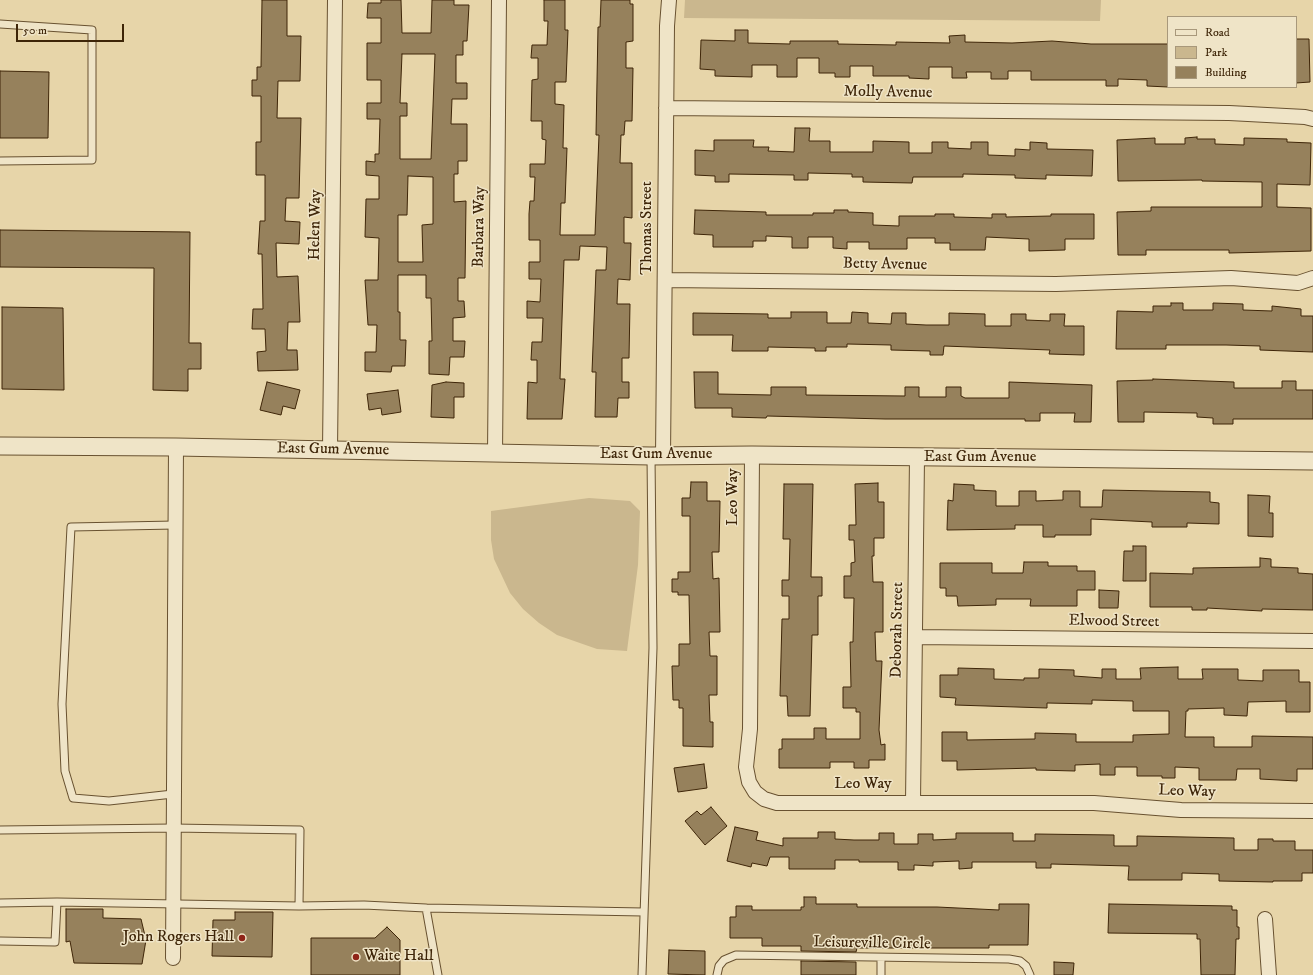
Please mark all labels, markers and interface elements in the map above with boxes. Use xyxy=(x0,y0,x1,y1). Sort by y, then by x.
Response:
scale bar xyxy=(18,16,126,42)
legend xyxy=(1167,16,1297,88)
text: 50 m xyxy=(23,23,47,38)
text: Road xyxy=(1205,25,1230,40)
text: Park xyxy=(1205,45,1227,60)
text: Building xyxy=(1205,65,1246,80)
street label: Molly Avenue xyxy=(843,83,933,103)
street label: Thomas Street xyxy=(638,181,658,275)
street label: Barbara Way xyxy=(470,186,490,268)
street label: Helen Way xyxy=(306,189,326,261)
street label: Betty Avenue xyxy=(843,255,927,275)
street label: East Gum Avenue xyxy=(277,439,389,461)
street label: East Gum Avenue xyxy=(600,445,712,465)
street label: East Gum Avenue xyxy=(924,448,1036,468)
street label: Leo Way xyxy=(724,468,744,526)
street label: Deborah Street xyxy=(888,582,908,678)
street label: Elwood Street xyxy=(1068,612,1160,632)
street label: Leo Way xyxy=(834,775,892,795)
street label: Leo Way xyxy=(1158,781,1216,803)
place label: John Rogers Hall xyxy=(123,928,234,948)
marker: John Rogers Hall xyxy=(237,933,247,943)
street label: Leisureville Circle xyxy=(813,933,931,955)
place label: Waite Hall xyxy=(364,947,434,967)
marker: Waite Hall xyxy=(351,952,361,962)

